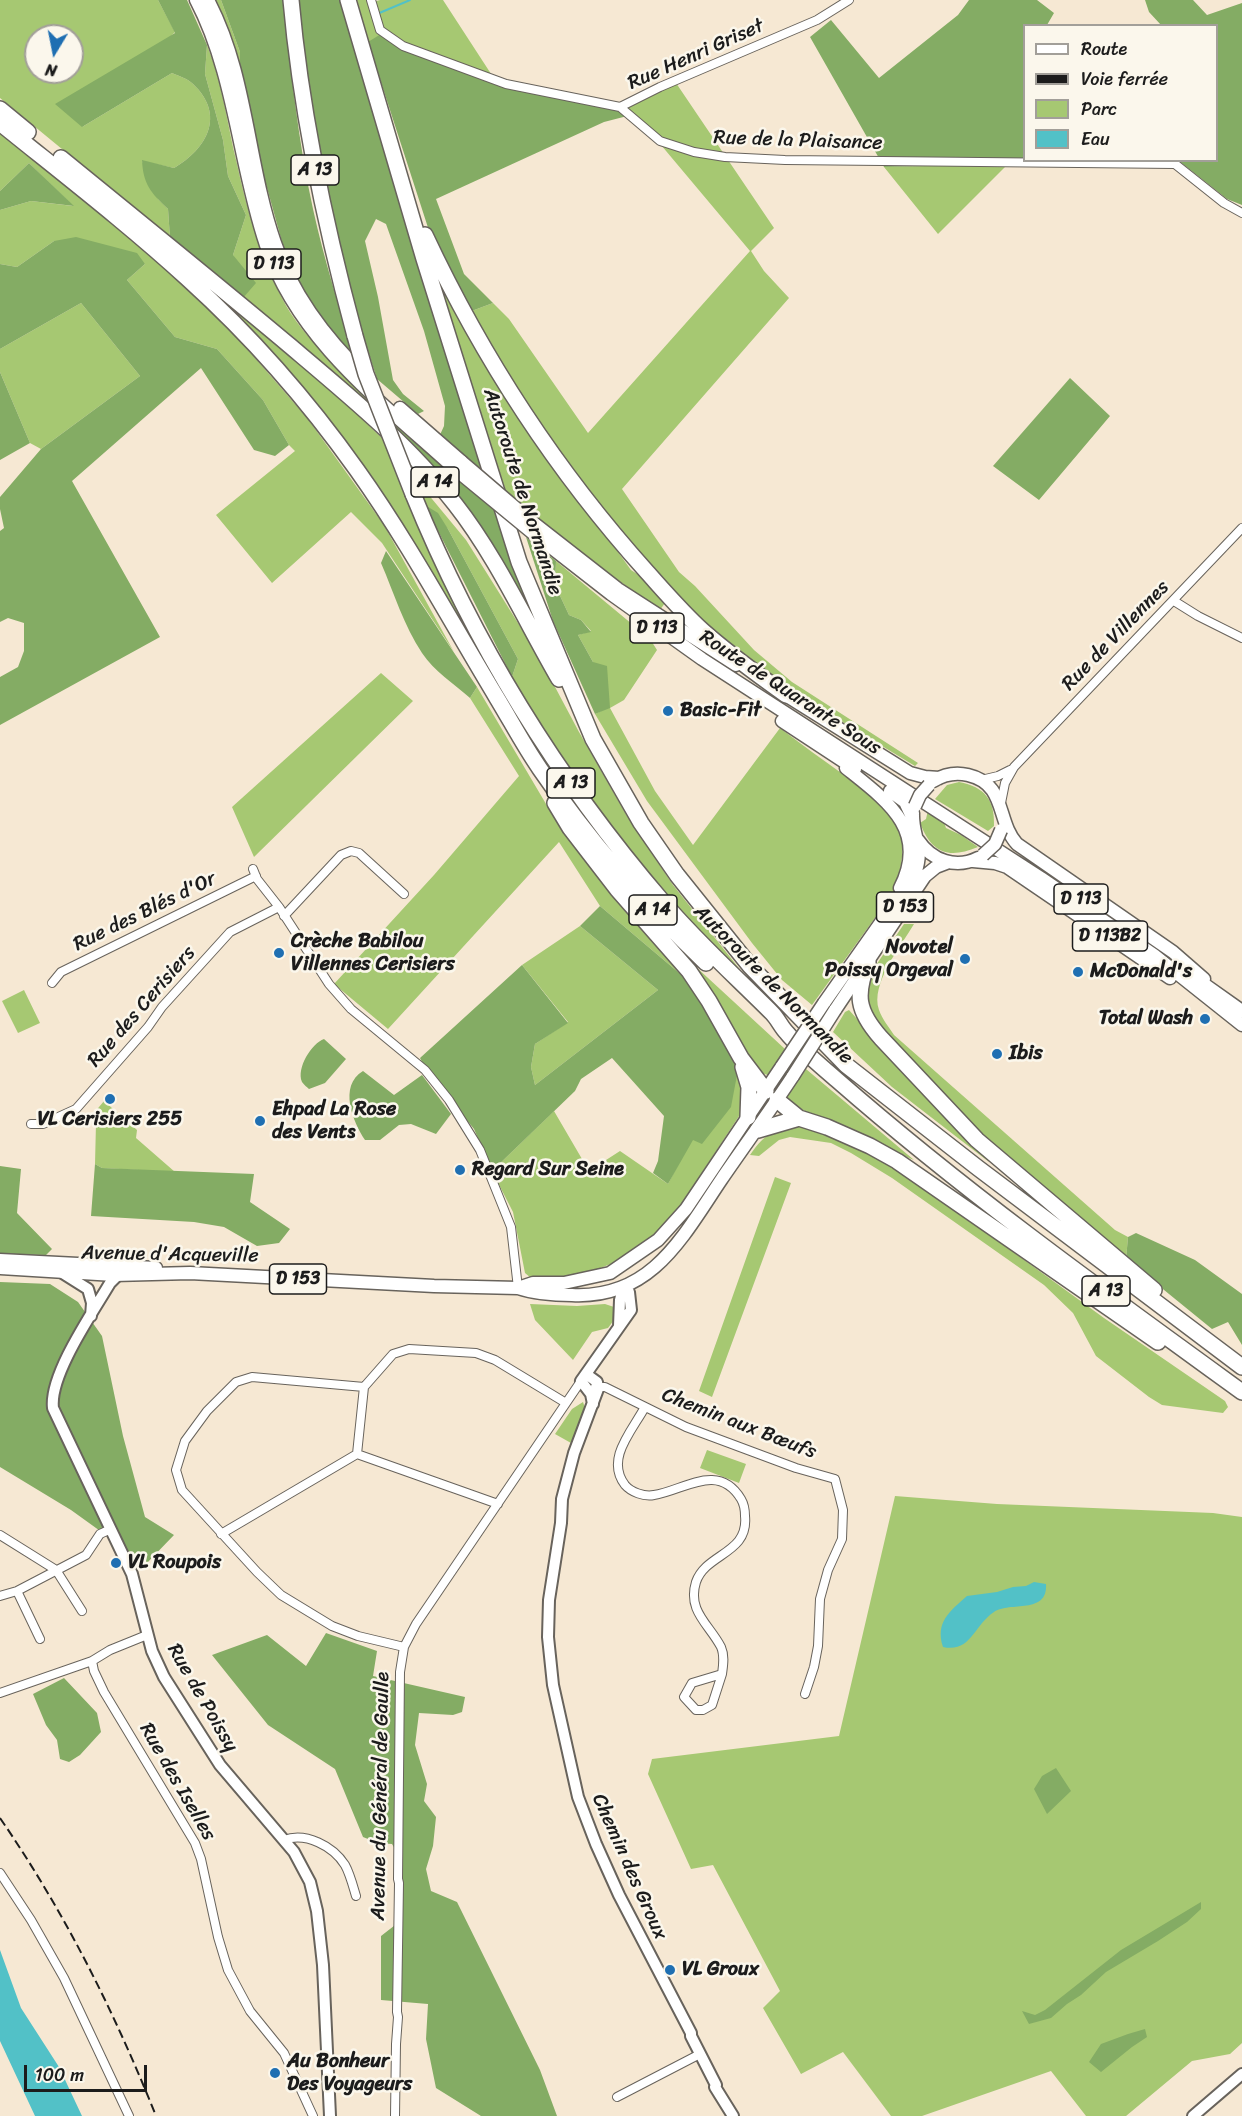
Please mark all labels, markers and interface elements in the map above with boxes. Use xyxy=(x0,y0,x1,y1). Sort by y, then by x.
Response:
street label: Rue Henri Griset xyxy=(624,14,768,96)
north arrow xyxy=(24,24,84,84)
legend xyxy=(1023,24,1218,162)
text: Route xyxy=(1081,33,1127,65)
text: N xyxy=(43,55,59,85)
text: Voie ferrée xyxy=(1081,63,1168,95)
text: Parc xyxy=(1081,93,1117,125)
text: Eau xyxy=(1081,123,1110,155)
street label: Rue de la Plaisance xyxy=(713,126,883,156)
road number: A 13 xyxy=(291,155,339,185)
road number: D 113 xyxy=(247,249,301,279)
street label: Autoroute de Normandie xyxy=(477,386,567,598)
road number: A 14 xyxy=(411,467,459,497)
street label: Rue de Villennes xyxy=(1057,576,1175,696)
road number: D 113 xyxy=(630,613,684,643)
street label: Route de Quarante Sous xyxy=(695,625,885,761)
place label: Basic-Fit xyxy=(680,699,761,723)
marker: Basic-Fit xyxy=(661,704,675,718)
road number: A 13 xyxy=(547,768,595,798)
street label: Rue des Blés d'Or xyxy=(70,867,220,957)
road number: D 113 xyxy=(1054,884,1108,914)
road number: D 153 xyxy=(876,892,934,922)
road number: A 14 xyxy=(629,895,677,925)
street label: Autoroute de Normandie xyxy=(688,900,858,1070)
road number: D 113B2 xyxy=(1072,921,1148,951)
place label: Crèche Babilou Villennes Cerisiers xyxy=(291,930,455,977)
place label: Novotel Poissy Orgeval xyxy=(825,936,953,983)
street label: Rue des Cerisiers xyxy=(83,942,201,1072)
marker: Crèche Babilou Villennes Cerisiers xyxy=(272,946,286,960)
marker: Novotel Poissy Orgeval xyxy=(958,952,972,966)
place label: McDonald's xyxy=(1090,960,1192,984)
marker: McDonald's xyxy=(1071,965,1085,979)
place label: Total Wash xyxy=(1099,1007,1193,1031)
marker: Total Wash xyxy=(1198,1012,1212,1026)
place label: Ibis xyxy=(1009,1042,1043,1066)
marker: Ibis xyxy=(990,1047,1004,1061)
marker: VL Cerisiers 255 xyxy=(103,1092,117,1106)
place label: Ehpad La Rose des Vents xyxy=(272,1098,396,1145)
place label: VL Cerisiers 255 xyxy=(37,1108,183,1132)
marker: Ehpad La Rose des Vents xyxy=(253,1114,267,1128)
place label: Regard Sur Seine xyxy=(472,1158,624,1182)
marker: Regard Sur Seine xyxy=(453,1163,467,1177)
street label: Avenue d'Acqueville xyxy=(81,1241,259,1269)
road number: D 153 xyxy=(270,1264,326,1294)
road number: A 13 xyxy=(1082,1276,1130,1306)
street label: Chemin aux Bœufs xyxy=(658,1383,820,1465)
place label: VL Roupois xyxy=(128,1551,221,1575)
marker: VL Roupois xyxy=(109,1556,123,1570)
street label: Rue de Poissy xyxy=(161,1640,243,1756)
street label: Avenue du Général de Gaulle xyxy=(367,1671,395,1921)
street label: Rue des Iselles xyxy=(134,1719,220,1845)
street label: Chemin des Groux xyxy=(586,1790,672,1944)
place label: VL Groux xyxy=(682,1958,759,1982)
marker: VL Groux xyxy=(663,1963,677,1977)
place label: Au Bonheur Des Voyageurs xyxy=(287,2050,412,2097)
scale bar xyxy=(27,2053,150,2091)
text: 100 m xyxy=(35,2059,84,2091)
marker: Au Bonheur Des Voyageurs xyxy=(268,2066,282,2080)

